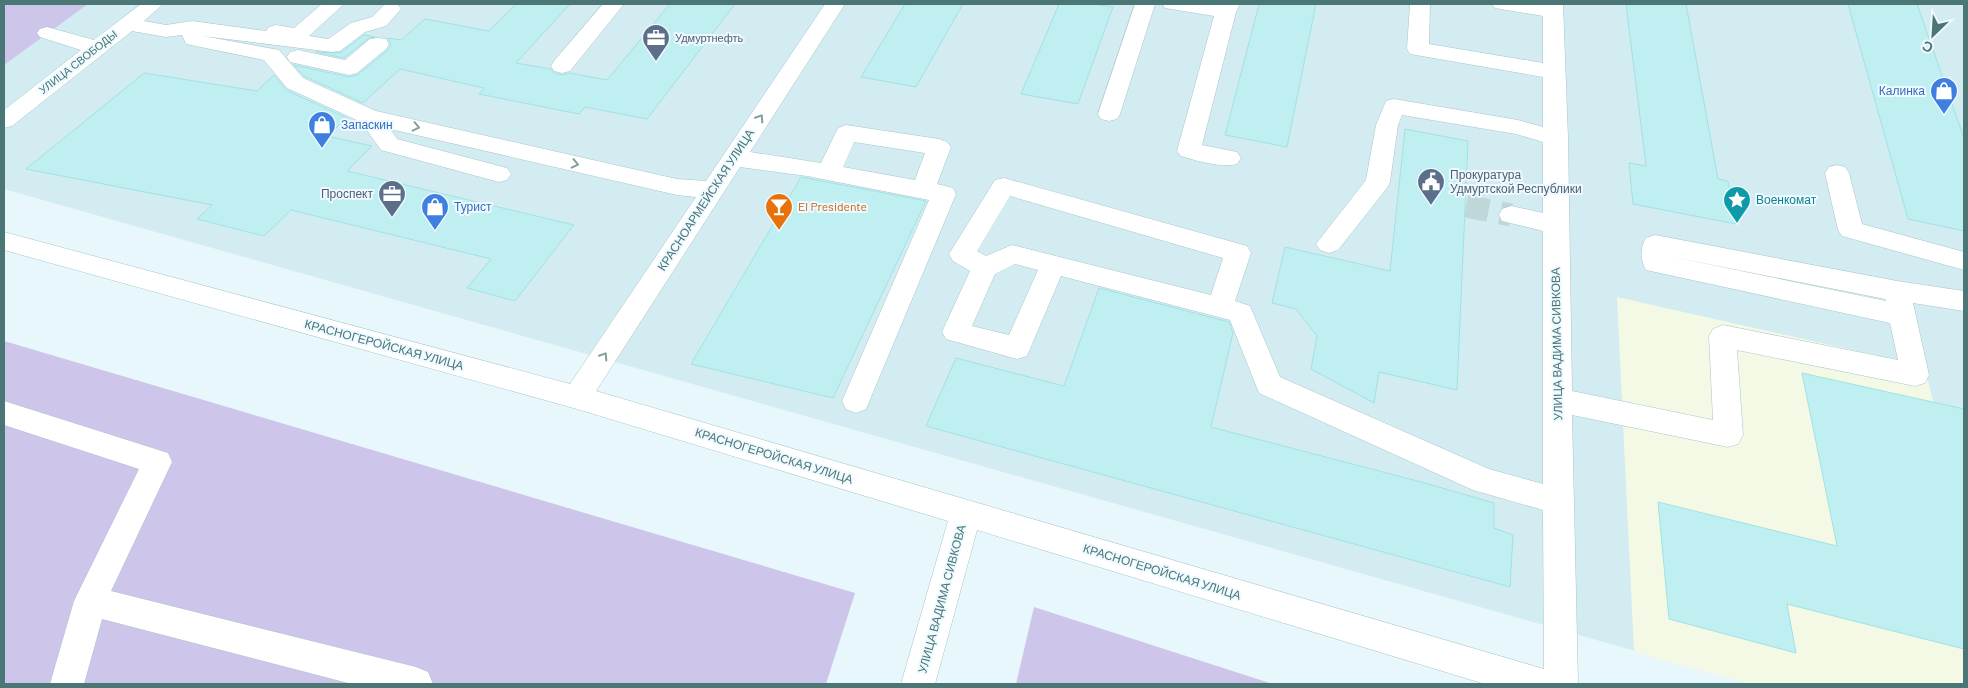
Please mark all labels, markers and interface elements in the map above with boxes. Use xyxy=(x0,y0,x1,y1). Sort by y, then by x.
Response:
north arrow xyxy=(1908,10,1958,60)
office icon: Удмуртнефть xyxy=(641,23,671,62)
street label: УЛИЦА СВОБОДЫ xyxy=(36,27,119,96)
place label: Удмуртнефть xyxy=(675,31,744,44)
text: С xyxy=(1919,37,1935,57)
shop icon: Калинка xyxy=(1929,76,1959,115)
place label: Калинка xyxy=(1879,83,1925,97)
shop icon: Запаскин xyxy=(307,110,337,149)
one-way arrow xyxy=(754,114,763,124)
place label: Запаскин xyxy=(341,117,393,131)
one-way arrow xyxy=(412,122,421,132)
street label: КРАСНОАРМЕЙСКАЯ УЛИЦА xyxy=(654,126,757,273)
one-way arrow xyxy=(570,158,579,169)
public building icon: Прокуратура Удмуртской Республики xyxy=(1416,167,1446,206)
place label: Прокуратура Удмуртской Республики xyxy=(1450,167,1582,196)
office icon: Проспект xyxy=(377,179,407,218)
place icon: Военкомат xyxy=(1722,185,1752,224)
place label: Проспект xyxy=(321,186,373,201)
shop icon: Турист xyxy=(420,192,450,231)
bar icon: El Presidente xyxy=(764,192,794,231)
place label: Военкомат xyxy=(1756,192,1817,206)
place label: Турист xyxy=(454,199,492,214)
place label: El Presidente xyxy=(798,199,867,213)
street label: УЛИЦА ВАДИМА СИВКОВА xyxy=(1548,267,1565,421)
street label: КРАСНОГЕРОЙСКАЯ УЛИЦА xyxy=(303,316,465,373)
one-way arrow xyxy=(597,353,607,362)
street label: КРАСНОГЕРОЙСКАЯ УЛИЦА xyxy=(693,424,855,487)
street label: УЛИЦА ВАДИМА СИВКОВА xyxy=(914,523,969,675)
street label: КРАСНОГЕРОЙСКАЯ УЛИЦА xyxy=(1081,540,1243,603)

